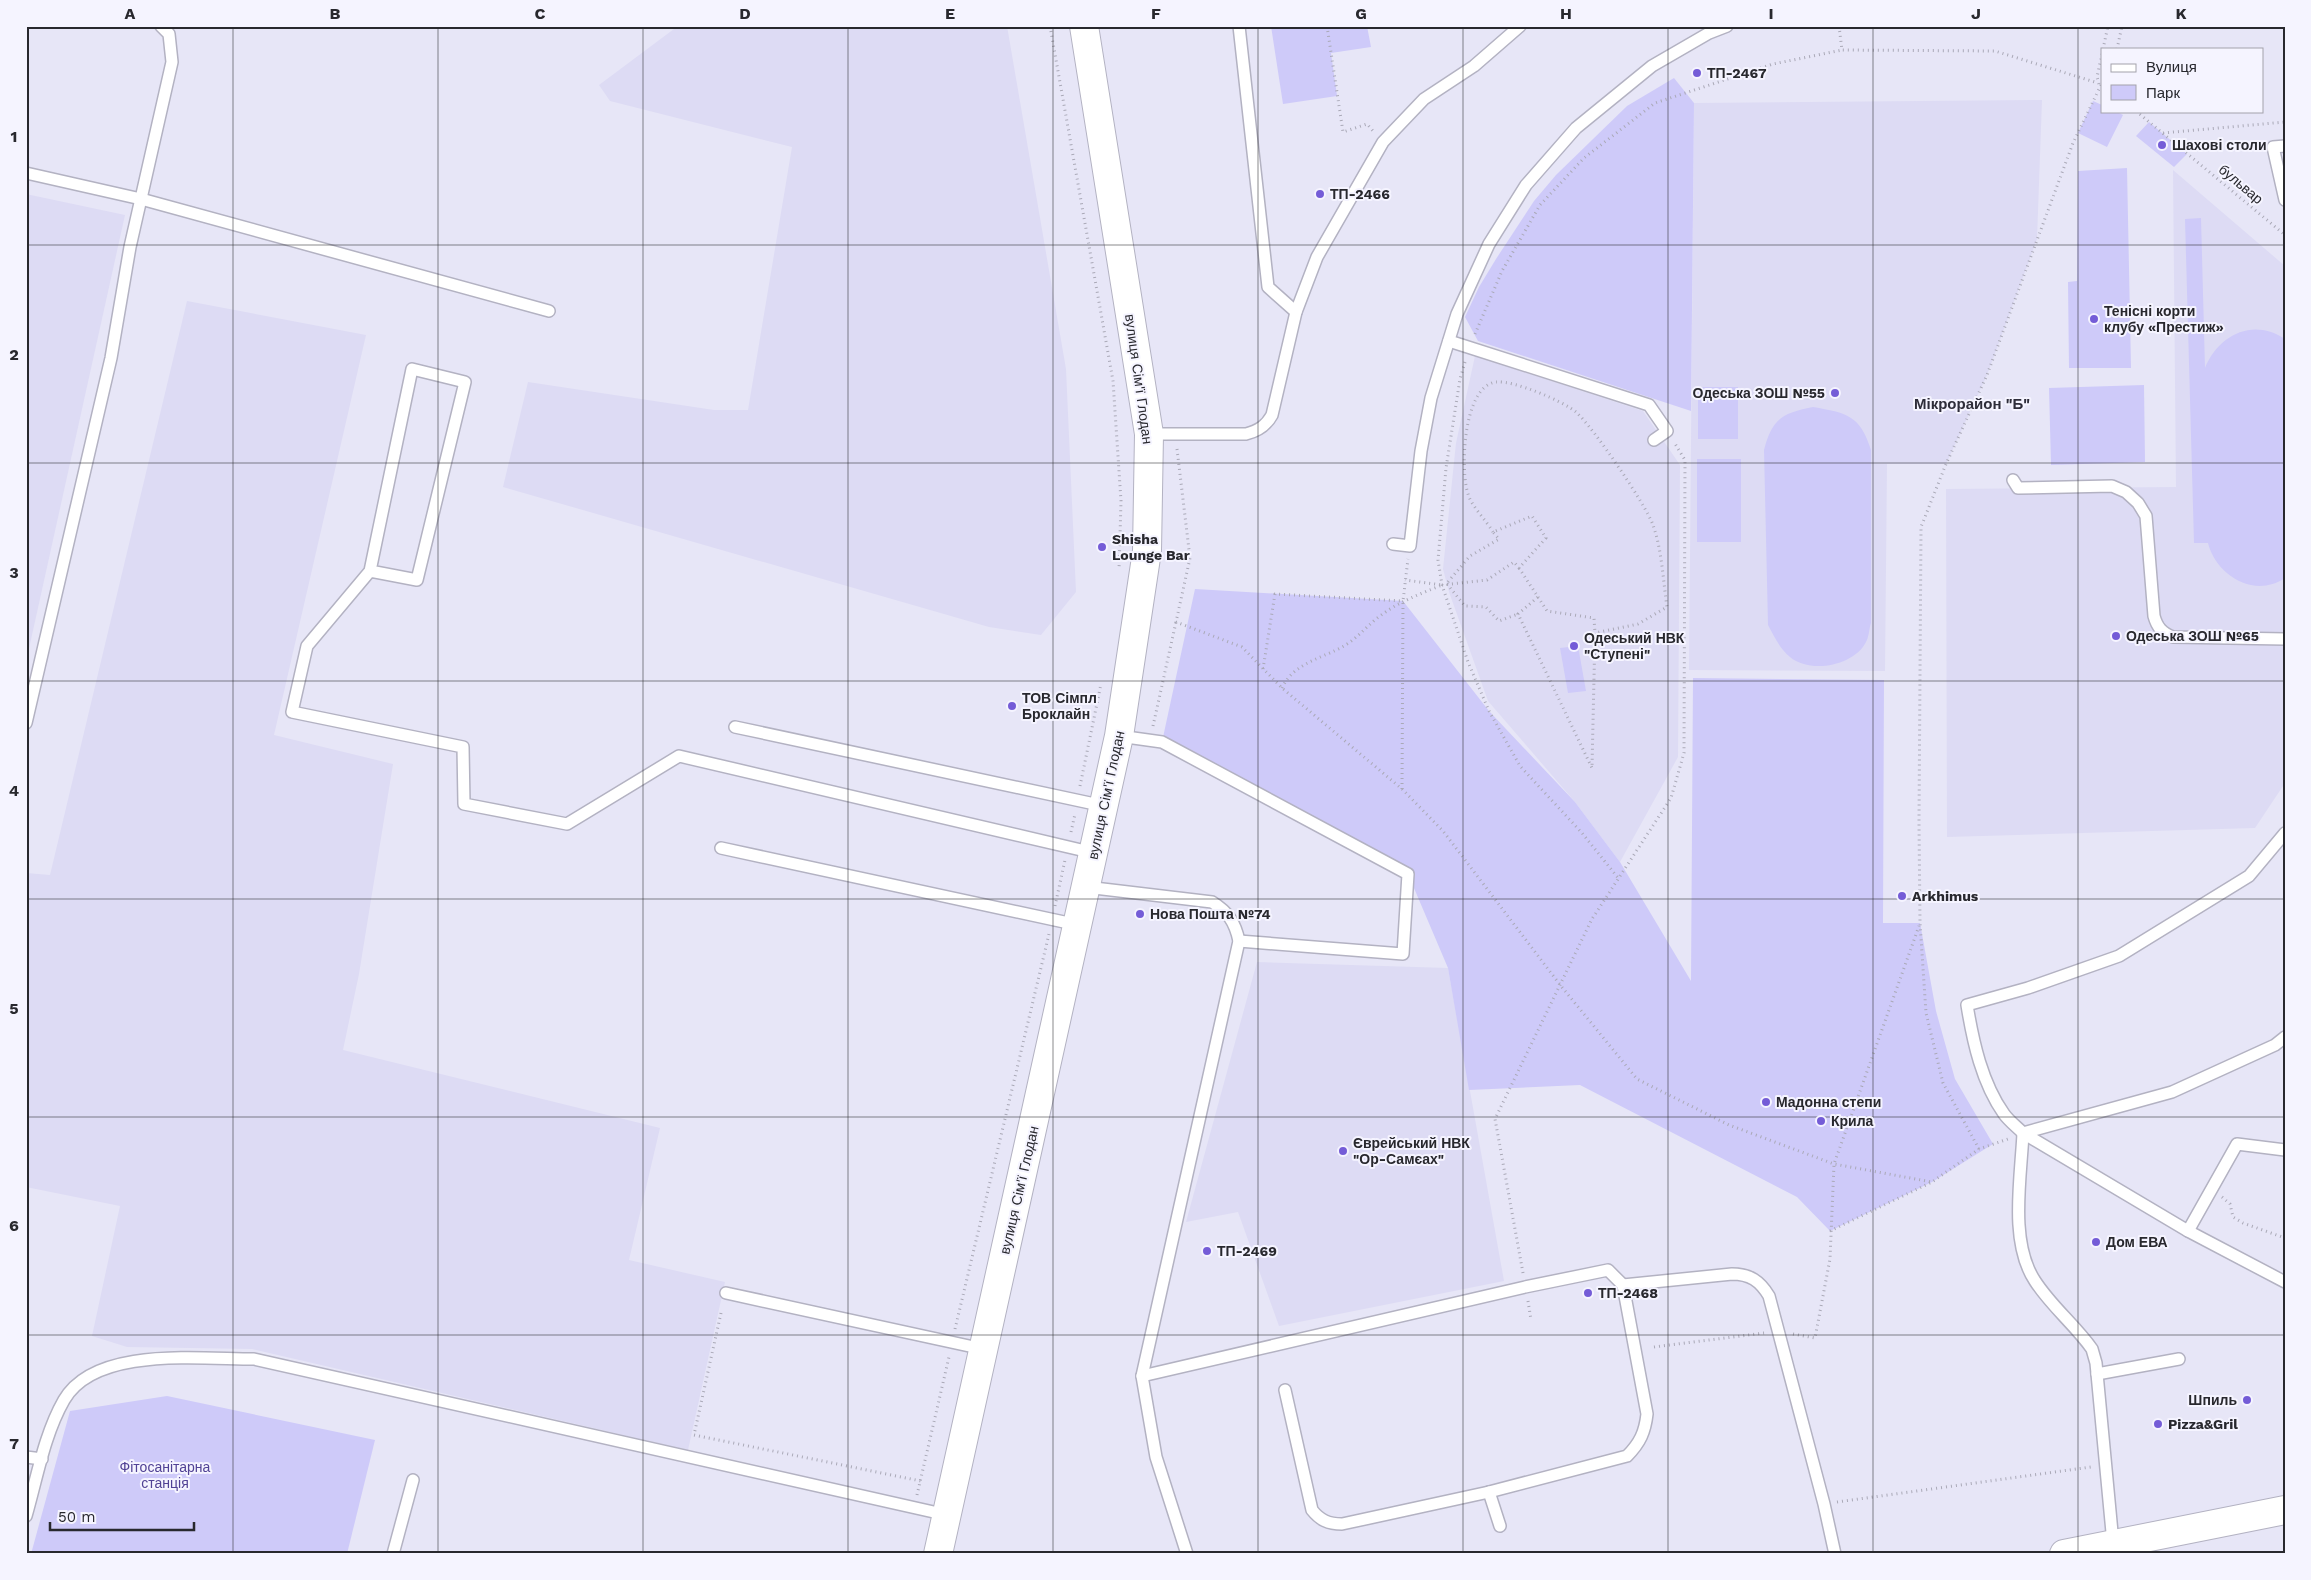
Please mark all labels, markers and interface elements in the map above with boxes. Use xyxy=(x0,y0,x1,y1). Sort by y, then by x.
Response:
text: A xyxy=(125,4,136,23)
text: B xyxy=(330,4,341,23)
text: C xyxy=(535,4,546,23)
text: D xyxy=(739,4,751,23)
text: E xyxy=(945,4,955,23)
text: F xyxy=(1151,4,1161,23)
text: G xyxy=(1355,4,1367,23)
text: H xyxy=(1560,4,1572,23)
text: I xyxy=(1768,4,1774,23)
text: J xyxy=(1971,4,1981,23)
text: K xyxy=(2175,4,2187,23)
legend xyxy=(2101,48,2264,112)
text: Вулиця xyxy=(2146,58,2197,76)
place label: ТП-2467 xyxy=(1707,65,1767,81)
marker: ТП-2467 xyxy=(1691,67,1703,79)
text: Парк xyxy=(2146,84,2180,102)
text: 1 xyxy=(11,127,17,146)
place label: Шахові столи xyxy=(2172,137,2267,153)
marker: Шахові столи xyxy=(2156,139,2168,151)
street label: бульвар xyxy=(2216,161,2266,207)
place label: ТП-2466 xyxy=(1330,186,1390,202)
marker: ТП-2466 xyxy=(1314,188,1326,200)
place label: Тенісні корти клубу «Престиж» xyxy=(2104,303,2224,335)
street label: вулиця Сім'ї Глодан xyxy=(1122,313,1156,445)
marker: Тенісні корти клубу «Престиж» xyxy=(2088,313,2100,325)
text: 2 xyxy=(9,345,19,364)
place label: Одеська ЗОШ №55 xyxy=(1693,385,1825,401)
marker: Одеська ЗОШ №55 xyxy=(1829,387,1841,399)
district label: Мікрорайон "Б" xyxy=(1914,395,2030,413)
place label: Shisha Lounge Bar xyxy=(1112,531,1190,563)
marker: Shisha Lounge Bar xyxy=(1096,541,1108,553)
text: 3 xyxy=(9,563,19,582)
place label: Одеська ЗОШ №65 xyxy=(2126,628,2259,644)
place label: Одеський НВК "Ступені" xyxy=(1584,630,1685,662)
marker: Одеська ЗОШ №65 xyxy=(2110,630,2122,642)
marker: Одеський НВК "Ступені" xyxy=(1568,640,1580,652)
place label: ТОВ Сімпл Броклайн xyxy=(1022,690,1097,722)
marker: ТОВ Сімпл Броклайн xyxy=(1006,700,1018,712)
street label: вулиця Сім'ї Глодан xyxy=(1085,729,1127,861)
text: 4 xyxy=(9,781,19,800)
place label: Arkhimus xyxy=(1912,888,1979,904)
marker: Arkhimus xyxy=(1896,890,1908,902)
place label: Нова Пошта №74 xyxy=(1150,906,1270,922)
marker: Нова Пошта №74 xyxy=(1134,908,1146,920)
text: 5 xyxy=(9,999,19,1018)
place label: Мадонна степи xyxy=(1776,1094,1881,1110)
marker: Мадонна степи xyxy=(1760,1096,1772,1108)
place label: Крила xyxy=(1831,1113,1874,1129)
marker: Крила xyxy=(1815,1115,1827,1127)
street label: вулиця Сім'ї Глодан xyxy=(996,1124,1042,1256)
place label: Єврейський НВК "Ор-Самєах" xyxy=(1353,1135,1470,1167)
marker: Єврейський НВК "Ор-Самєах" xyxy=(1337,1145,1349,1157)
text: 6 xyxy=(9,1216,19,1235)
place label: Дом ЕВА xyxy=(2106,1234,2168,1250)
marker: Дом ЕВА xyxy=(2090,1236,2102,1248)
place label: ТП-2469 xyxy=(1217,1243,1277,1259)
marker: ТП-2469 xyxy=(1201,1245,1213,1257)
place label: ТП-2468 xyxy=(1598,1285,1658,1301)
marker: ТП-2468 xyxy=(1582,1287,1594,1299)
place label: Шпиль xyxy=(2188,1392,2237,1408)
marker: Шпиль xyxy=(2241,1394,2253,1406)
place label: Pizza&Gril xyxy=(2168,1416,2238,1432)
marker: Pizza&Gril xyxy=(2152,1418,2164,1430)
text: 7 xyxy=(9,1434,19,1453)
park label: Фітосанітарна станція xyxy=(120,1459,211,1491)
scale bar xyxy=(50,1500,194,1532)
text: 50 m xyxy=(58,1508,95,1526)

